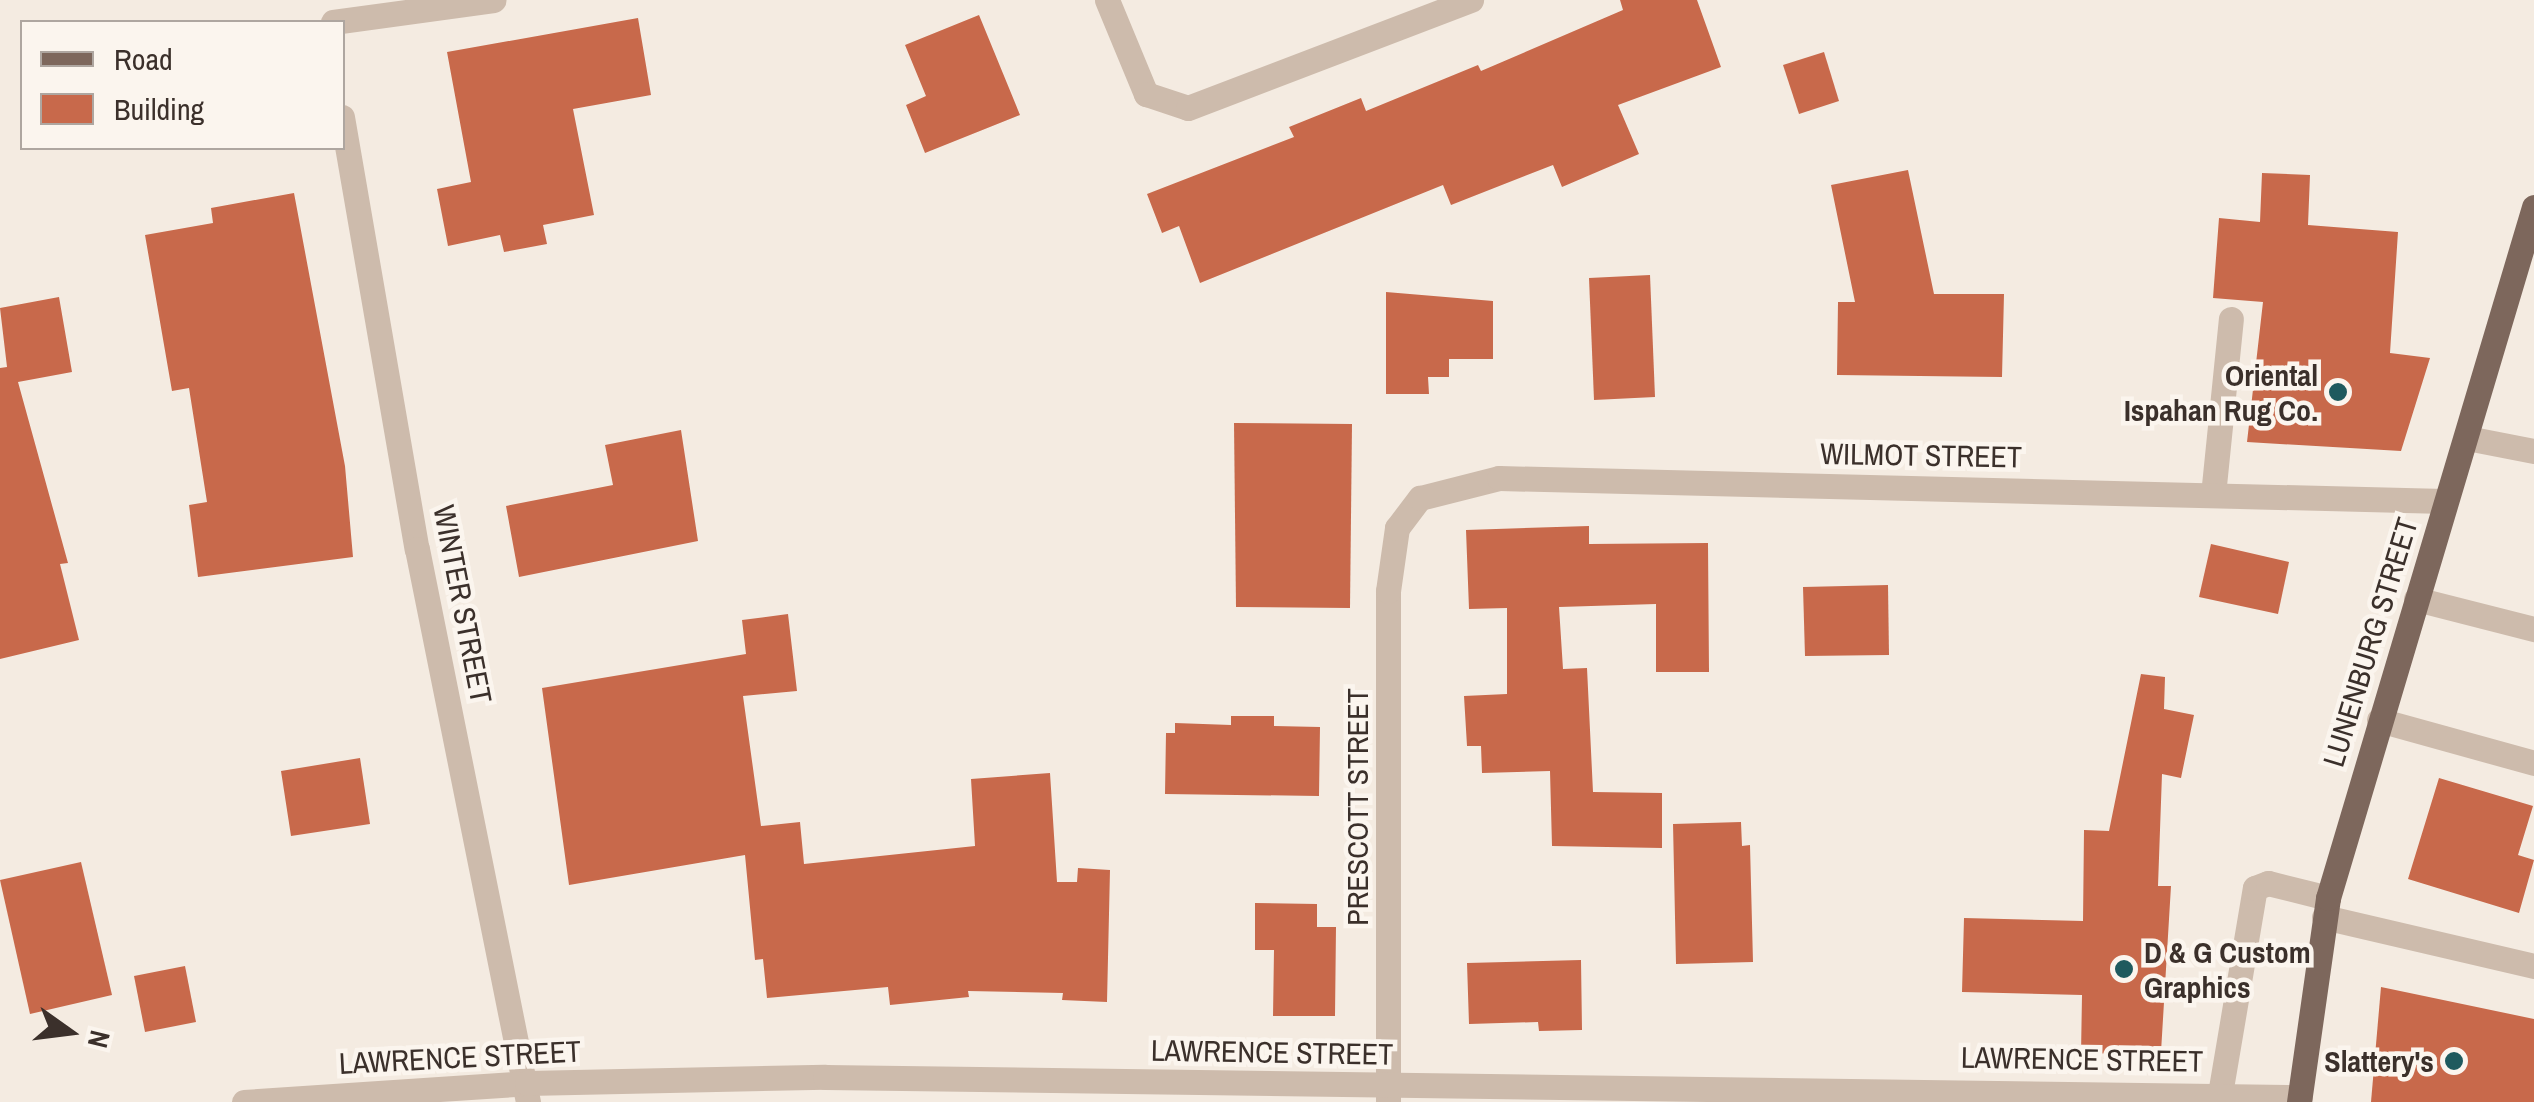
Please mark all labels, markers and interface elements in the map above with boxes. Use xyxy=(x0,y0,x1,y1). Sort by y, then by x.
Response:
legend xyxy=(20,20,345,150)
text: Road xyxy=(114,39,173,79)
text: Building xyxy=(114,89,204,129)
place label: Oriental Ispahan Rug Co. xyxy=(2124,357,2318,428)
marker: Oriental Ispahan Rug Co. xyxy=(2327,381,2349,403)
street label: WILMOT STREET xyxy=(1820,435,2022,475)
street label: WINTER STREET xyxy=(426,502,500,706)
street label: LUNENBURG STREET xyxy=(2315,513,2425,771)
street label: PRESCOTT STREET xyxy=(1339,688,1375,926)
place label: D & G Custom Graphics xyxy=(2144,934,2311,1004)
marker: D & G Custom Graphics xyxy=(2113,958,2135,980)
north arrow xyxy=(20,982,120,1082)
text: N xyxy=(79,1027,120,1052)
street label: LAWRENCE STREET xyxy=(1151,1032,1393,1072)
street label: LAWRENCE STREET xyxy=(338,1033,582,1081)
street label: LAWRENCE STREET xyxy=(1961,1039,2203,1079)
place label: Slattery's xyxy=(2324,1043,2434,1079)
marker: Slattery's xyxy=(2443,1050,2465,1072)

